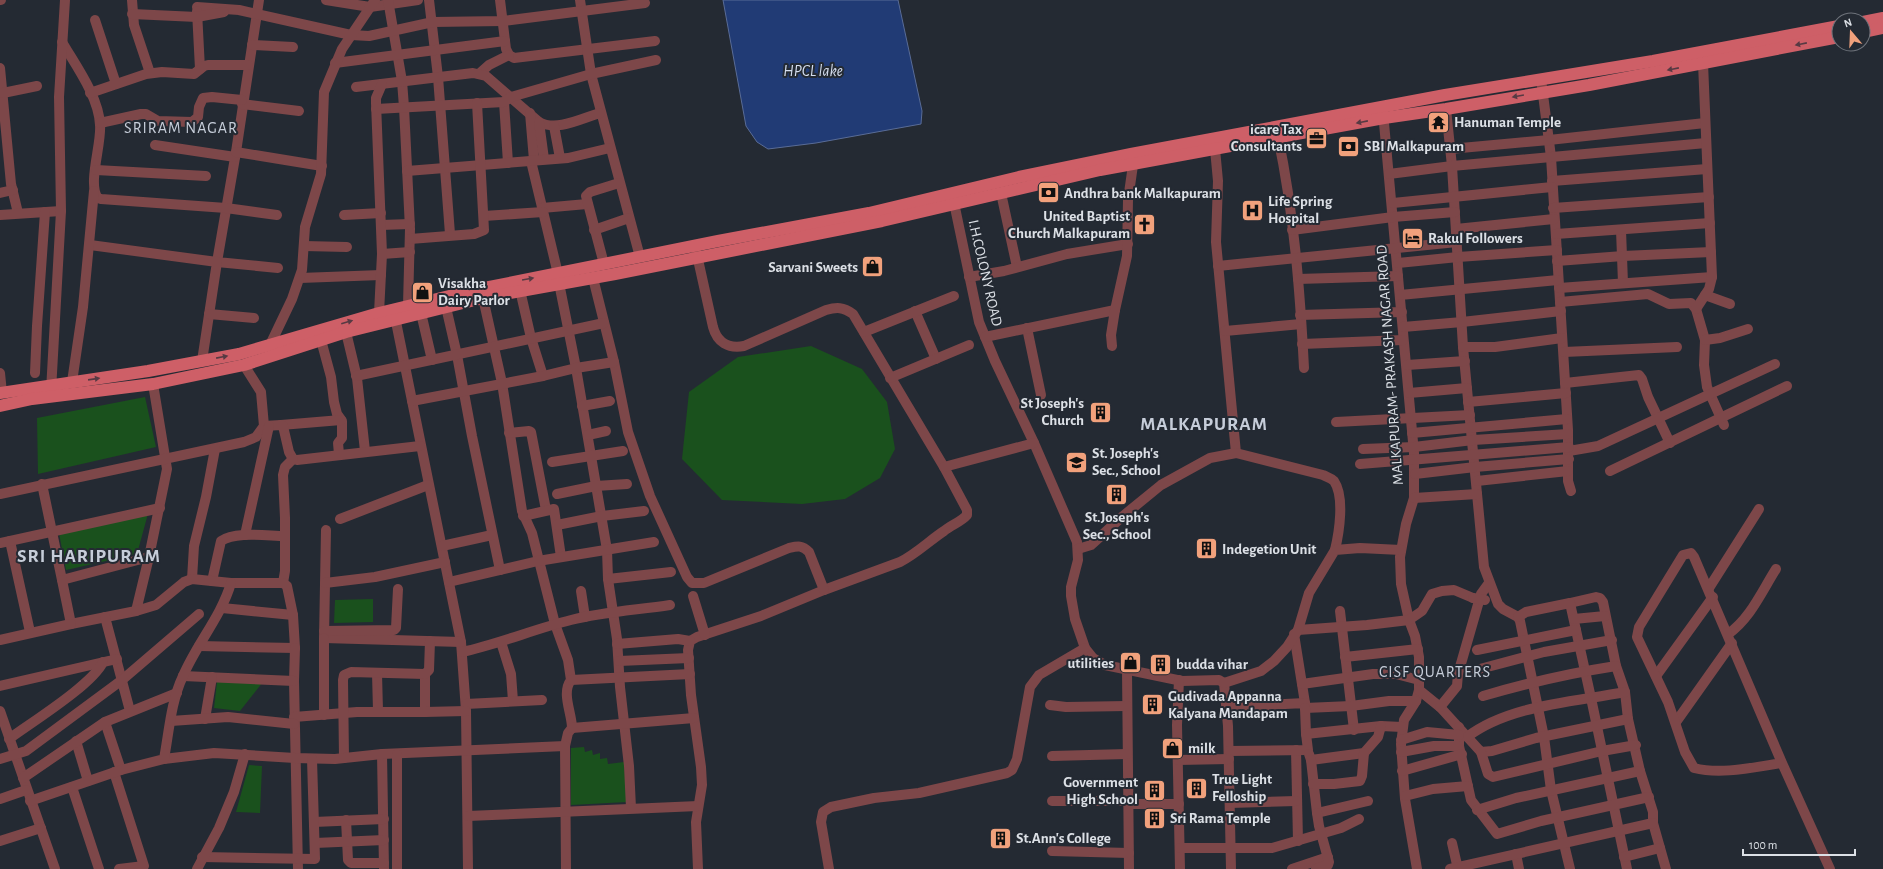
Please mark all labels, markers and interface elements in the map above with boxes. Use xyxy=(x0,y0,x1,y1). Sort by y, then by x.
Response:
north arrow xyxy=(1831,12,1871,52)
text: N xyxy=(1842,17,1853,29)
one-way arrow xyxy=(1795,42,1807,48)
water label: HPCL lake xyxy=(783,63,843,79)
one-way arrow xyxy=(1667,66,1679,72)
one-way arrow xyxy=(1511,94,1524,100)
temple icon: Hanuman Temple xyxy=(1425,109,1451,135)
place label: Hanuman Temple xyxy=(1454,115,1561,130)
one-way arrow xyxy=(1355,119,1368,125)
district label: SRIRAM NAGAR xyxy=(124,120,238,136)
place label: icare Tax Consultants xyxy=(1231,122,1302,154)
office icon: icare Tax Consultants xyxy=(1304,125,1330,151)
bank icon: SBI Malkapuram xyxy=(1336,133,1362,159)
place label: SBI Malkapuram xyxy=(1364,139,1464,154)
bank icon: Andhra bank Malkapuram xyxy=(1035,180,1061,206)
place label: Andhra bank Malkapuram xyxy=(1064,186,1221,201)
place label: Life Spring Hospital xyxy=(1268,194,1333,226)
hospital icon: Life Spring Hospital xyxy=(1239,197,1265,223)
place label: United Baptist Church Malkapuram xyxy=(1008,209,1130,241)
church icon: United Baptist Church Malkapuram xyxy=(1132,212,1158,238)
street label: I.H.COLONY ROAD xyxy=(965,218,1005,328)
hotel icon: Rakul Followers xyxy=(1399,225,1425,251)
place label: Rakul Followers xyxy=(1428,231,1523,246)
street label: MALKAPURAM- PRAKASH NAGAR ROAD xyxy=(1374,244,1406,486)
shop icon: Sarvani Sweets xyxy=(860,254,886,280)
place label: Sarvani Sweets xyxy=(768,260,858,275)
place label: Visakha Dairy Parlor xyxy=(438,276,511,308)
one-way arrow xyxy=(522,276,534,282)
shop icon: Visakha Dairy Parlor xyxy=(409,279,435,305)
one-way arrow xyxy=(341,319,353,325)
one-way arrow xyxy=(216,354,228,360)
one-way arrow xyxy=(88,376,100,382)
place label: St Joseph's Church xyxy=(1020,396,1084,428)
building icon: St Joseph's Church xyxy=(1087,399,1113,425)
district label: MALKAPURAM xyxy=(1140,415,1268,434)
place label: St. Joseph's Sec., School xyxy=(1092,446,1161,478)
school or university icon: St. Joseph's Sec., School xyxy=(1064,449,1090,475)
building icon: St.Joseph's Sec., School xyxy=(1104,481,1130,507)
place label: St.Joseph's Sec., School xyxy=(1083,510,1151,542)
building icon: Indegetion Unit xyxy=(1193,536,1219,562)
place label: Indegetion Unit xyxy=(1222,542,1316,557)
district label: SRI HARIPURAM xyxy=(17,547,161,566)
shop icon: utilities xyxy=(1117,650,1143,676)
building icon: budda vihar xyxy=(1148,651,1174,677)
place label: utilities xyxy=(1067,656,1114,671)
place label: budda vihar xyxy=(1176,657,1249,672)
district label: CISF QUARTERS xyxy=(1379,664,1491,681)
place label: Gudivada Appanna Kalyana Mandapam xyxy=(1168,689,1288,721)
building icon: Gudivada Appanna Kalyana Mandapam xyxy=(1140,692,1166,718)
shop icon: milk xyxy=(1160,735,1186,761)
place label: milk xyxy=(1188,741,1216,756)
place label: True Light Felloship xyxy=(1212,772,1272,804)
place label: Government High School xyxy=(1063,775,1138,807)
building icon: True Light Felloship xyxy=(1183,775,1209,801)
building icon: Government High School xyxy=(1141,778,1167,804)
building icon: Sri Rama Temple xyxy=(1141,805,1167,831)
place label: Sri Rama Temple xyxy=(1170,811,1271,826)
building icon: St.Ann's College xyxy=(987,825,1013,851)
place label: St.Ann's College xyxy=(1016,831,1111,846)
scale bar xyxy=(1743,831,1855,857)
text: 100 m xyxy=(1749,839,1777,851)

